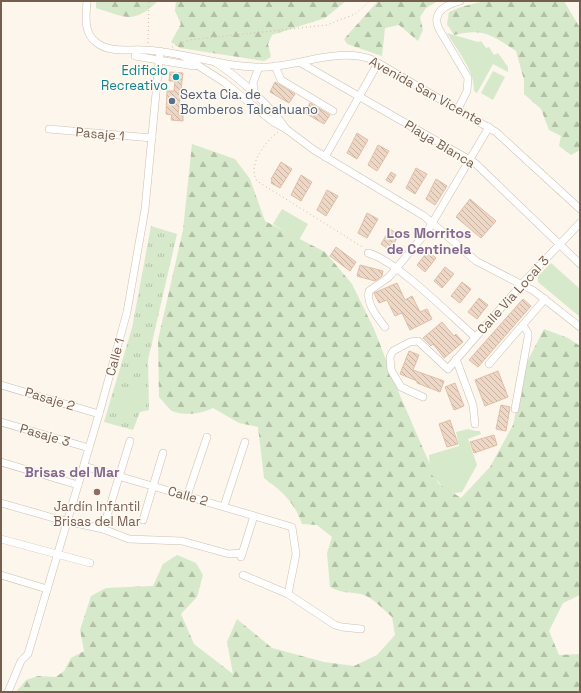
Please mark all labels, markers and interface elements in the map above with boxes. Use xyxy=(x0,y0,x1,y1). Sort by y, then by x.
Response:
street label: Avenida San Vicente xyxy=(366,53,486,129)
place label: Edificio Recreativo xyxy=(101,62,168,94)
marker: Edificio Recreativo xyxy=(171,72,181,82)
place label: Sexta Cia. de Bomberos Talcahuano xyxy=(180,86,318,118)
marker: Sexta Cia. de Bomberos Talcahuano xyxy=(167,96,177,106)
street label: Playa Blanca xyxy=(402,116,479,172)
street label: Pasaje 1 xyxy=(75,123,125,145)
district label: Los Morritos de Centinela xyxy=(387,224,471,258)
street label: Calle Via Local 3 xyxy=(473,252,553,338)
street label: Calle 1 xyxy=(102,336,128,378)
street label: Pasaje 2 xyxy=(23,383,77,415)
street label: Pasaje 3 xyxy=(18,420,72,450)
district label: Brisas del Mar xyxy=(24,463,120,481)
street label: Calle 2 xyxy=(166,482,210,510)
marker: Jardín Infantil Brisas del Mar xyxy=(92,487,102,497)
place label: Jardín Infantil Brisas del Mar xyxy=(53,498,141,530)

